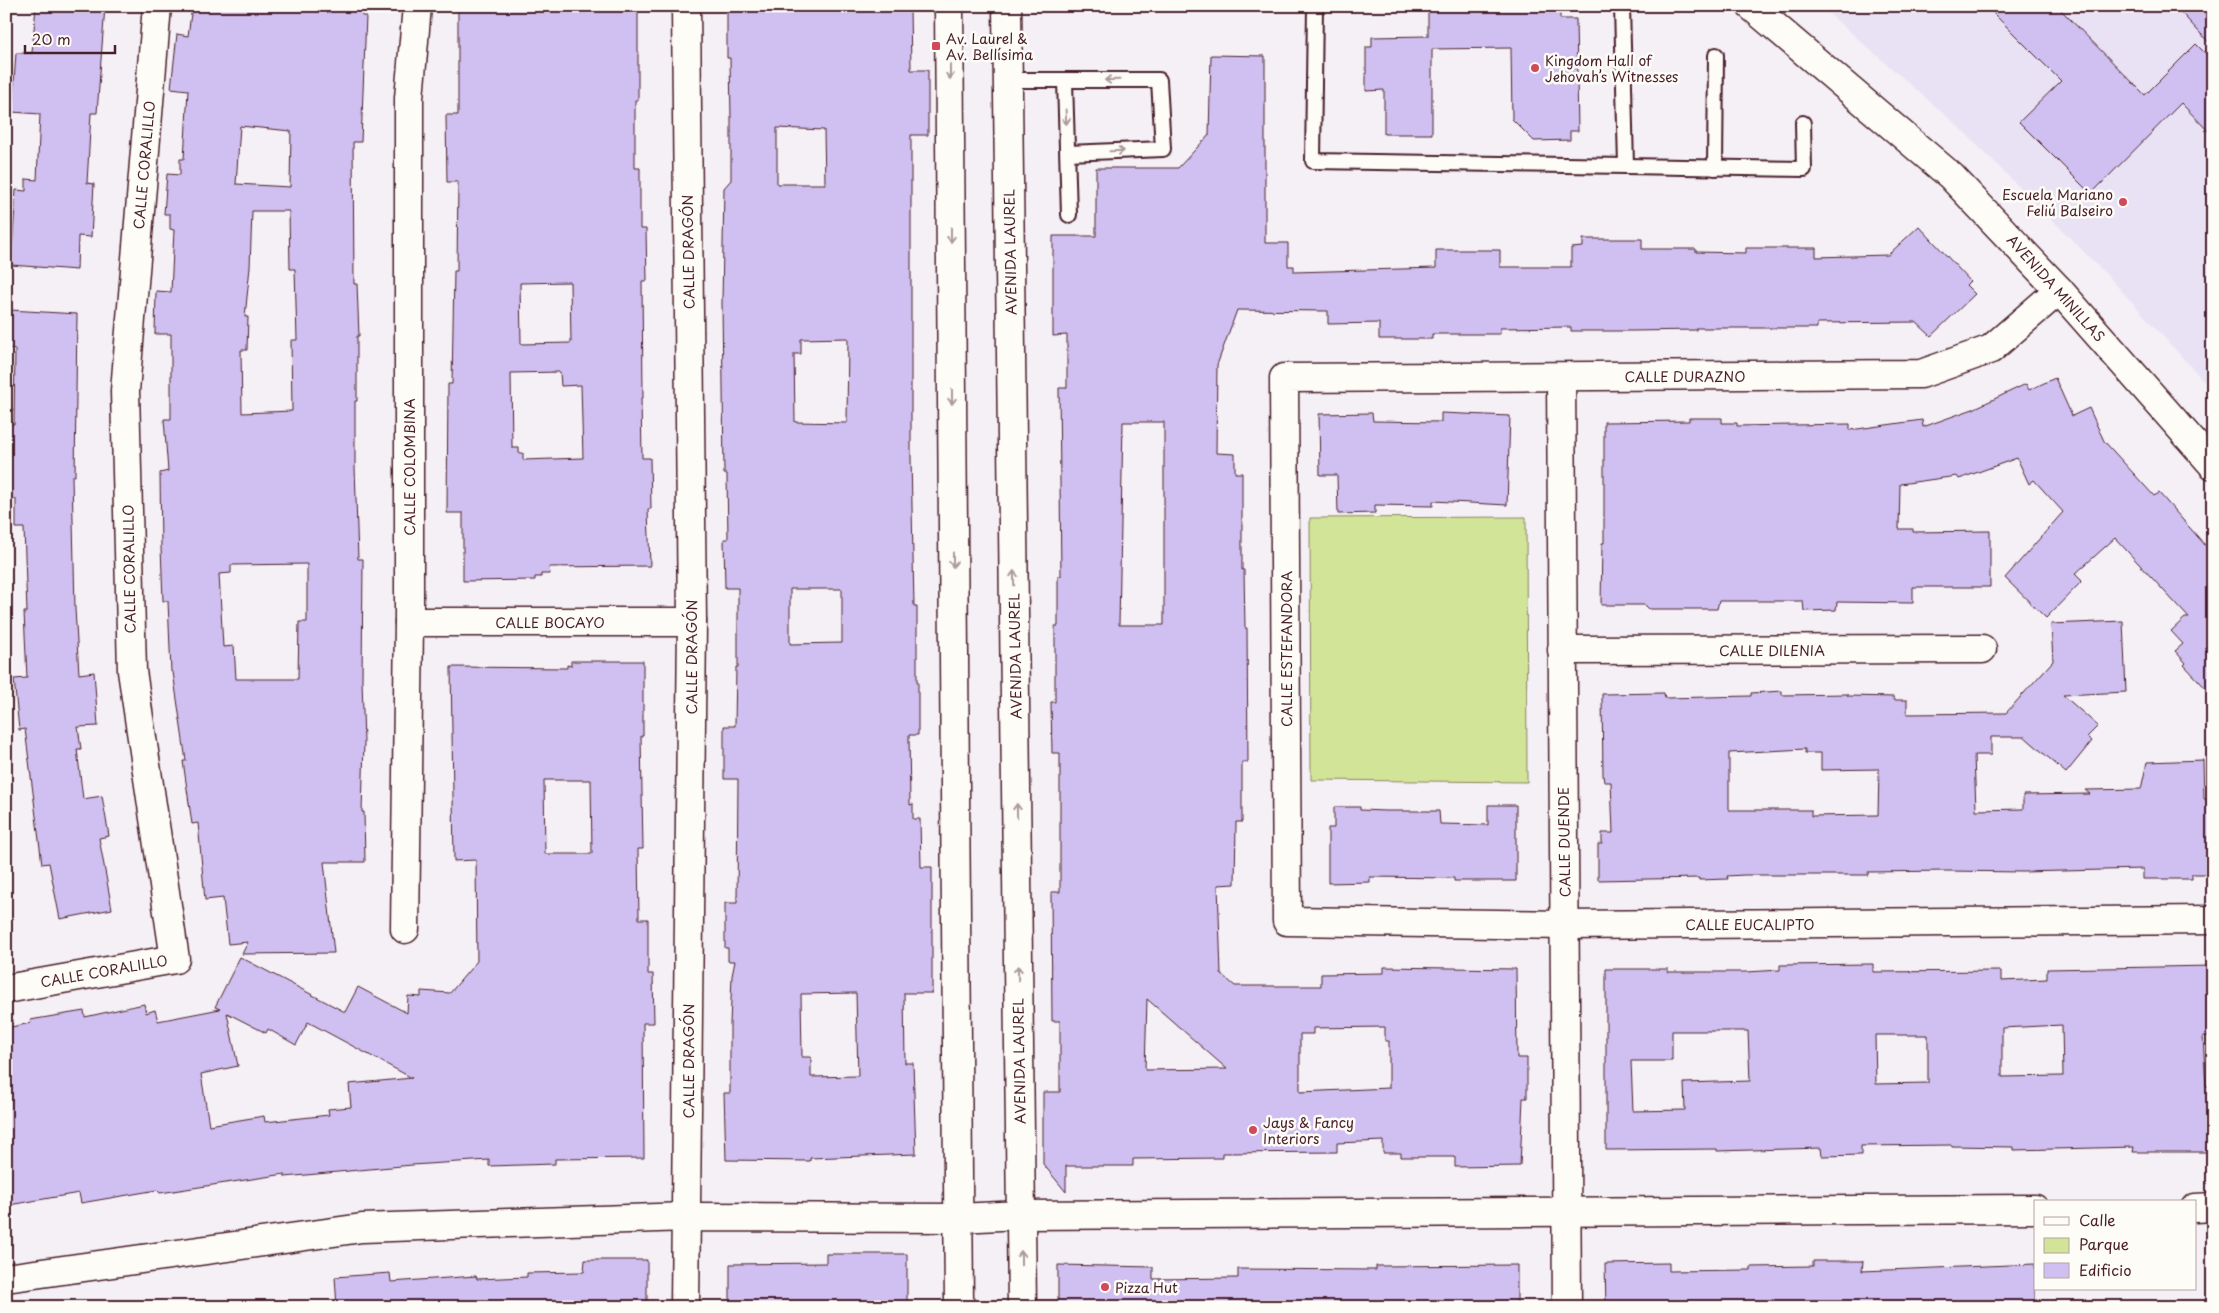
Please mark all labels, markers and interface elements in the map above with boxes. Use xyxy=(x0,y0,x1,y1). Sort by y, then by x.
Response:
scale bar xyxy=(25,22,115,54)
text: 20 m xyxy=(32,27,71,50)
place label: Av. Laurel & Av. Bellísima xyxy=(946,28,1033,65)
marker: Av. Laurel & Av. Bellísima xyxy=(930,40,942,52)
place label: Kingdom Hall of Jehovah’s Witnesses xyxy=(1545,50,1679,87)
marker: Kingdom Hall of Jehovah’s Witnesses xyxy=(1529,62,1541,74)
one-way arrow xyxy=(945,64,955,80)
one-way arrow xyxy=(1104,75,1120,85)
street label: CALLE CORALILLO xyxy=(128,100,160,230)
one-way arrow xyxy=(1062,109,1071,125)
one-way arrow xyxy=(1108,146,1125,156)
place label: Escuela Mariano Feliú Balseiro xyxy=(2002,184,2113,221)
street label: AVENIDA LAUREL xyxy=(998,189,1022,315)
street label: CALLE DRAGÓN xyxy=(677,194,699,310)
marker: Escuela Mariano Feliú Balseiro xyxy=(2117,196,2129,208)
one-way arrow xyxy=(946,226,956,243)
street label: AVENIDA MINILLAS xyxy=(2002,230,2110,346)
street label: CALLE DURAZNO xyxy=(1624,366,1746,387)
one-way arrow xyxy=(947,389,957,405)
street label: CALLE COLOMBINA xyxy=(399,398,420,536)
street label: CALLE CORALILLO xyxy=(117,504,141,634)
one-way arrow xyxy=(949,552,958,568)
one-way arrow xyxy=(1009,570,1019,586)
street label: CALLE ESTEFANDORA xyxy=(1276,571,1297,727)
street label: AVENIDA LAUREL xyxy=(1003,593,1027,719)
street label: CALLE DRAGÓN xyxy=(681,600,702,714)
street label: CALLE BOCAYO xyxy=(495,612,605,633)
street label: CALLE DILENIA xyxy=(1719,640,1825,661)
street label: CALLE DUENDE xyxy=(1553,786,1575,898)
one-way arrow xyxy=(1012,803,1021,819)
street label: CALLE EUCALIPTO xyxy=(1685,914,1815,935)
street label: CALLE CORALILLO xyxy=(39,949,169,993)
one-way arrow xyxy=(1013,965,1023,982)
street label: AVENIDA LAUREL xyxy=(1007,998,1031,1124)
street label: CALLE DRAGÓN xyxy=(678,1004,699,1118)
place label: Jays & Fancy Interiors xyxy=(1263,1112,1354,1149)
marker: Jays & Fancy Interiors xyxy=(1247,1124,1259,1136)
legend xyxy=(2034,1200,2196,1290)
text: Calle xyxy=(2079,1208,2116,1231)
text: Parque xyxy=(2079,1232,2129,1255)
one-way arrow xyxy=(1016,1250,1026,1266)
text: Edificio xyxy=(2079,1258,2132,1281)
place label: Pizza Hut xyxy=(1115,1277,1178,1298)
marker: Pizza Hut xyxy=(1099,1281,1111,1293)

